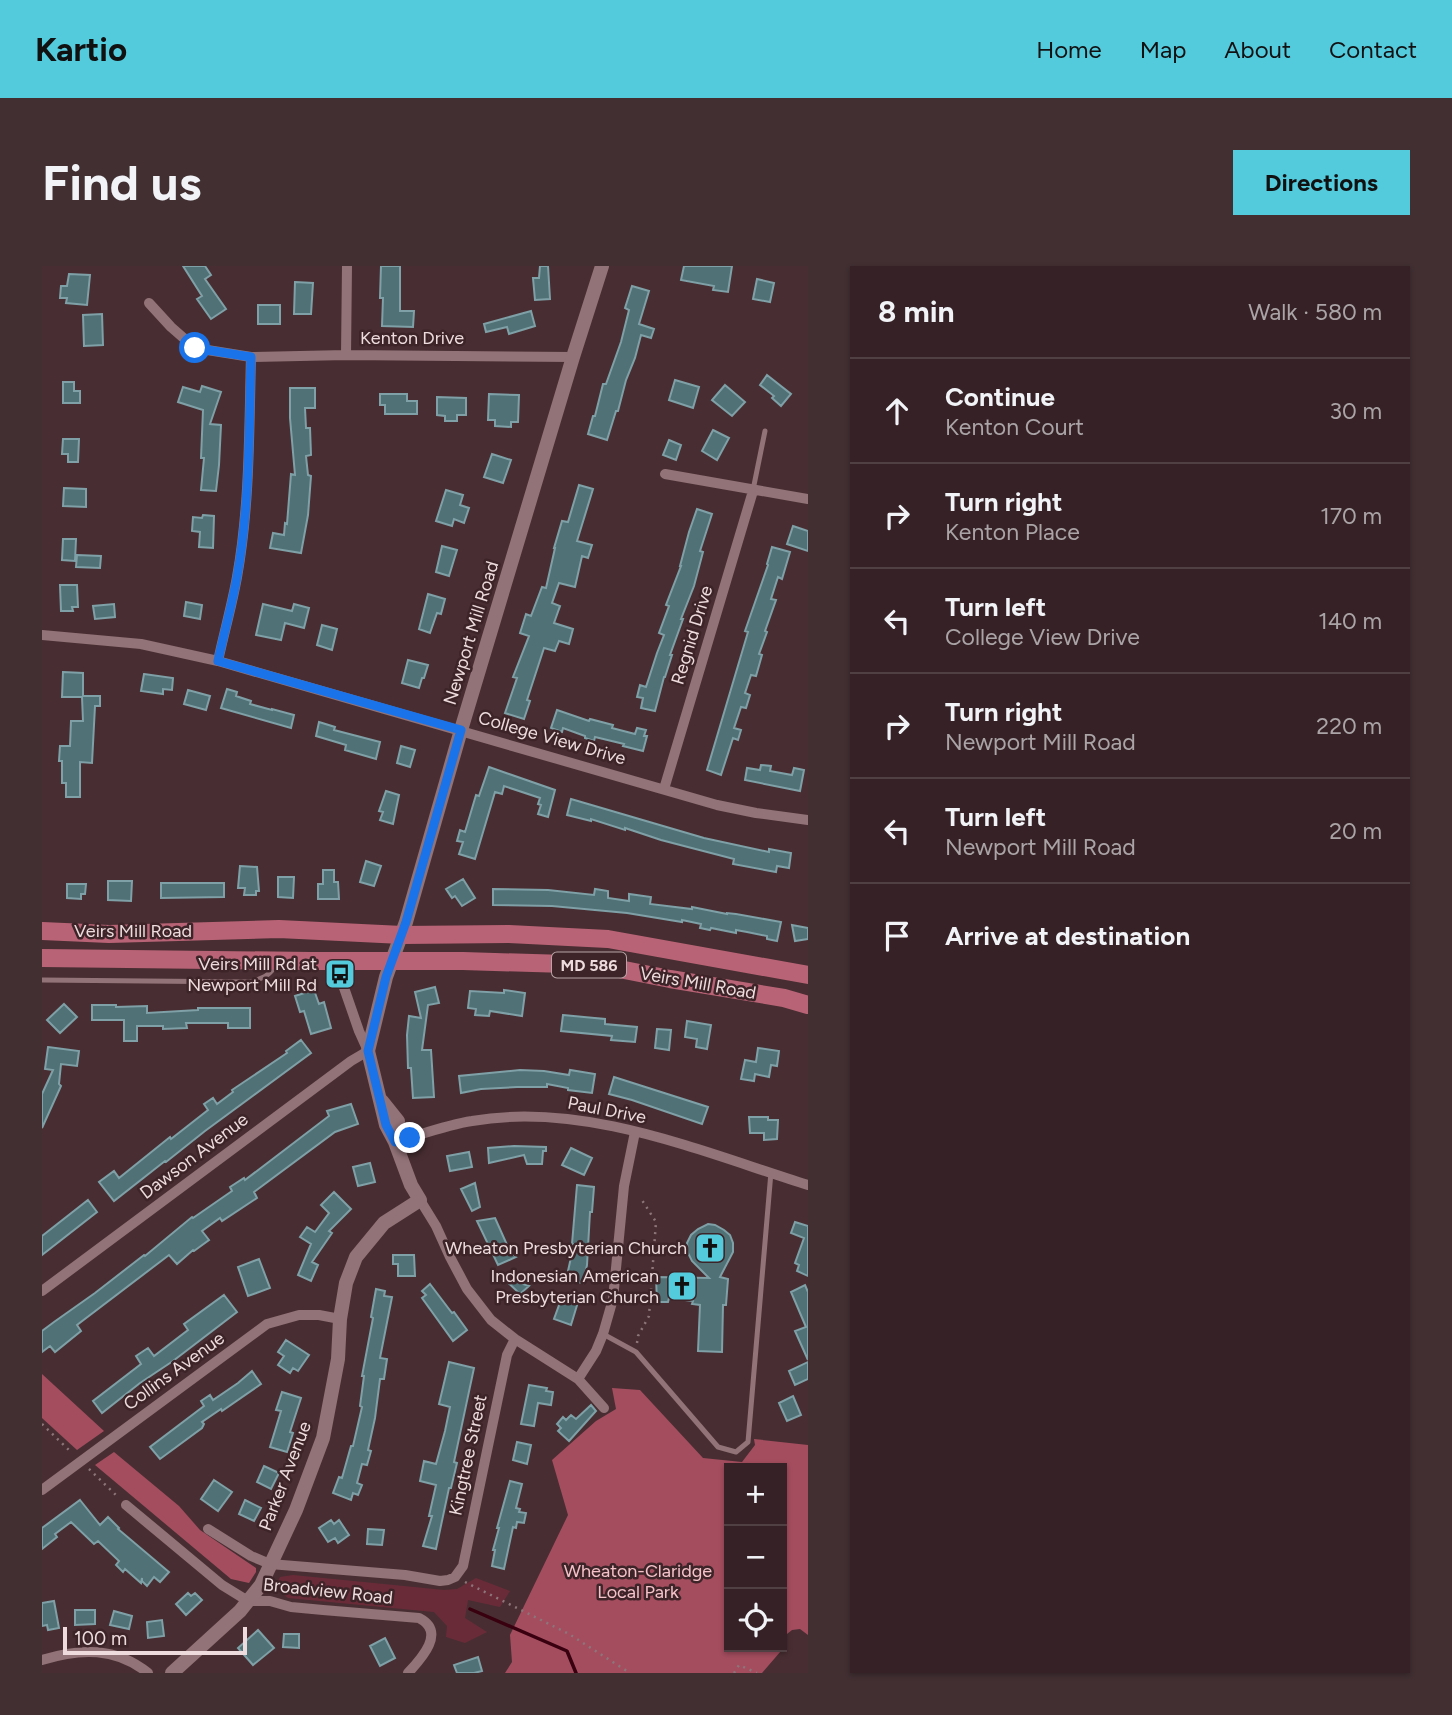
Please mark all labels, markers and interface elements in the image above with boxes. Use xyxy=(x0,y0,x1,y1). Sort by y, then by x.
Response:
text: Kartio xyxy=(35,30,127,69)
text: Home xyxy=(1036,35,1102,64)
text: Map xyxy=(1140,35,1186,64)
text: About xyxy=(1224,35,1291,64)
text: Contact xyxy=(1329,35,1417,64)
button: Directions xyxy=(1233,150,1410,215)
text: Find us xyxy=(42,153,201,212)
text: 8 min xyxy=(878,293,955,330)
text: Walk · 580 m xyxy=(1248,298,1382,326)
street label: Kenton Drive xyxy=(360,327,464,349)
route start xyxy=(179,332,210,363)
text: Continue xyxy=(945,381,1055,413)
icon: ahead xyxy=(878,392,916,430)
text: 30 m xyxy=(1329,397,1382,425)
text: Kenton Court xyxy=(945,413,1084,441)
text: Turn right xyxy=(945,486,1062,518)
icon: right xyxy=(878,497,916,535)
text: 170 m xyxy=(1320,502,1382,530)
text: Kenton Place xyxy=(945,518,1080,546)
street label: Newport Mill Road xyxy=(439,558,503,708)
street label: Regnid Drive xyxy=(666,583,718,687)
text: Turn left xyxy=(945,591,1046,623)
icon: left xyxy=(878,602,916,640)
text: 140 m xyxy=(1318,607,1382,635)
text: College View Drive xyxy=(945,623,1140,651)
text: Turn right xyxy=(945,696,1062,728)
street label: College View Drive xyxy=(476,706,628,770)
icon: right xyxy=(878,707,916,745)
text: 220 m xyxy=(1316,712,1382,740)
text: Newport Mill Road xyxy=(945,728,1136,756)
text: Turn left xyxy=(945,801,1046,833)
icon: left xyxy=(878,812,916,850)
text: 20 m xyxy=(1329,817,1382,845)
text: Newport Mill Road xyxy=(945,833,1136,861)
icon: arrive xyxy=(878,917,916,955)
street label: Veirs Mill Road xyxy=(74,920,192,942)
text: Arrive at destination xyxy=(945,920,1190,952)
road number: MD 586 xyxy=(552,952,626,978)
place label: Veirs Mill Rd at Newport Mill Rd xyxy=(187,953,317,996)
bus stop icon: Veirs Mill Rd at Newport Mill Rd xyxy=(323,957,357,991)
street label: Veirs Mill Road xyxy=(638,962,758,1004)
street label: Paul Drive xyxy=(566,1092,648,1128)
street label: Dawson Avenue xyxy=(136,1108,253,1204)
route end xyxy=(394,1122,425,1153)
church icon: Wheaton Presbyterian Church xyxy=(693,1231,727,1265)
place label: Wheaton Presbyterian Church xyxy=(445,1237,687,1259)
place label: Indonesian American Presbyterian Church xyxy=(490,1265,659,1308)
church icon: Indonesian American Presbyterian Church xyxy=(665,1269,699,1303)
street label: Collins Avenue xyxy=(119,1327,229,1415)
street label: Kingtree Street xyxy=(444,1392,492,1518)
street label: Parker Avenue xyxy=(254,1418,316,1534)
map controls xyxy=(724,1463,787,1652)
button: + xyxy=(724,1463,787,1526)
button: − xyxy=(724,1526,787,1589)
park label: Wheaton-Claridge Local Park xyxy=(564,1560,712,1603)
street label: Broadview Road xyxy=(262,1573,394,1609)
button: locate xyxy=(724,1589,787,1652)
scale bar xyxy=(63,1624,247,1656)
text: 100 m xyxy=(74,1627,127,1650)

